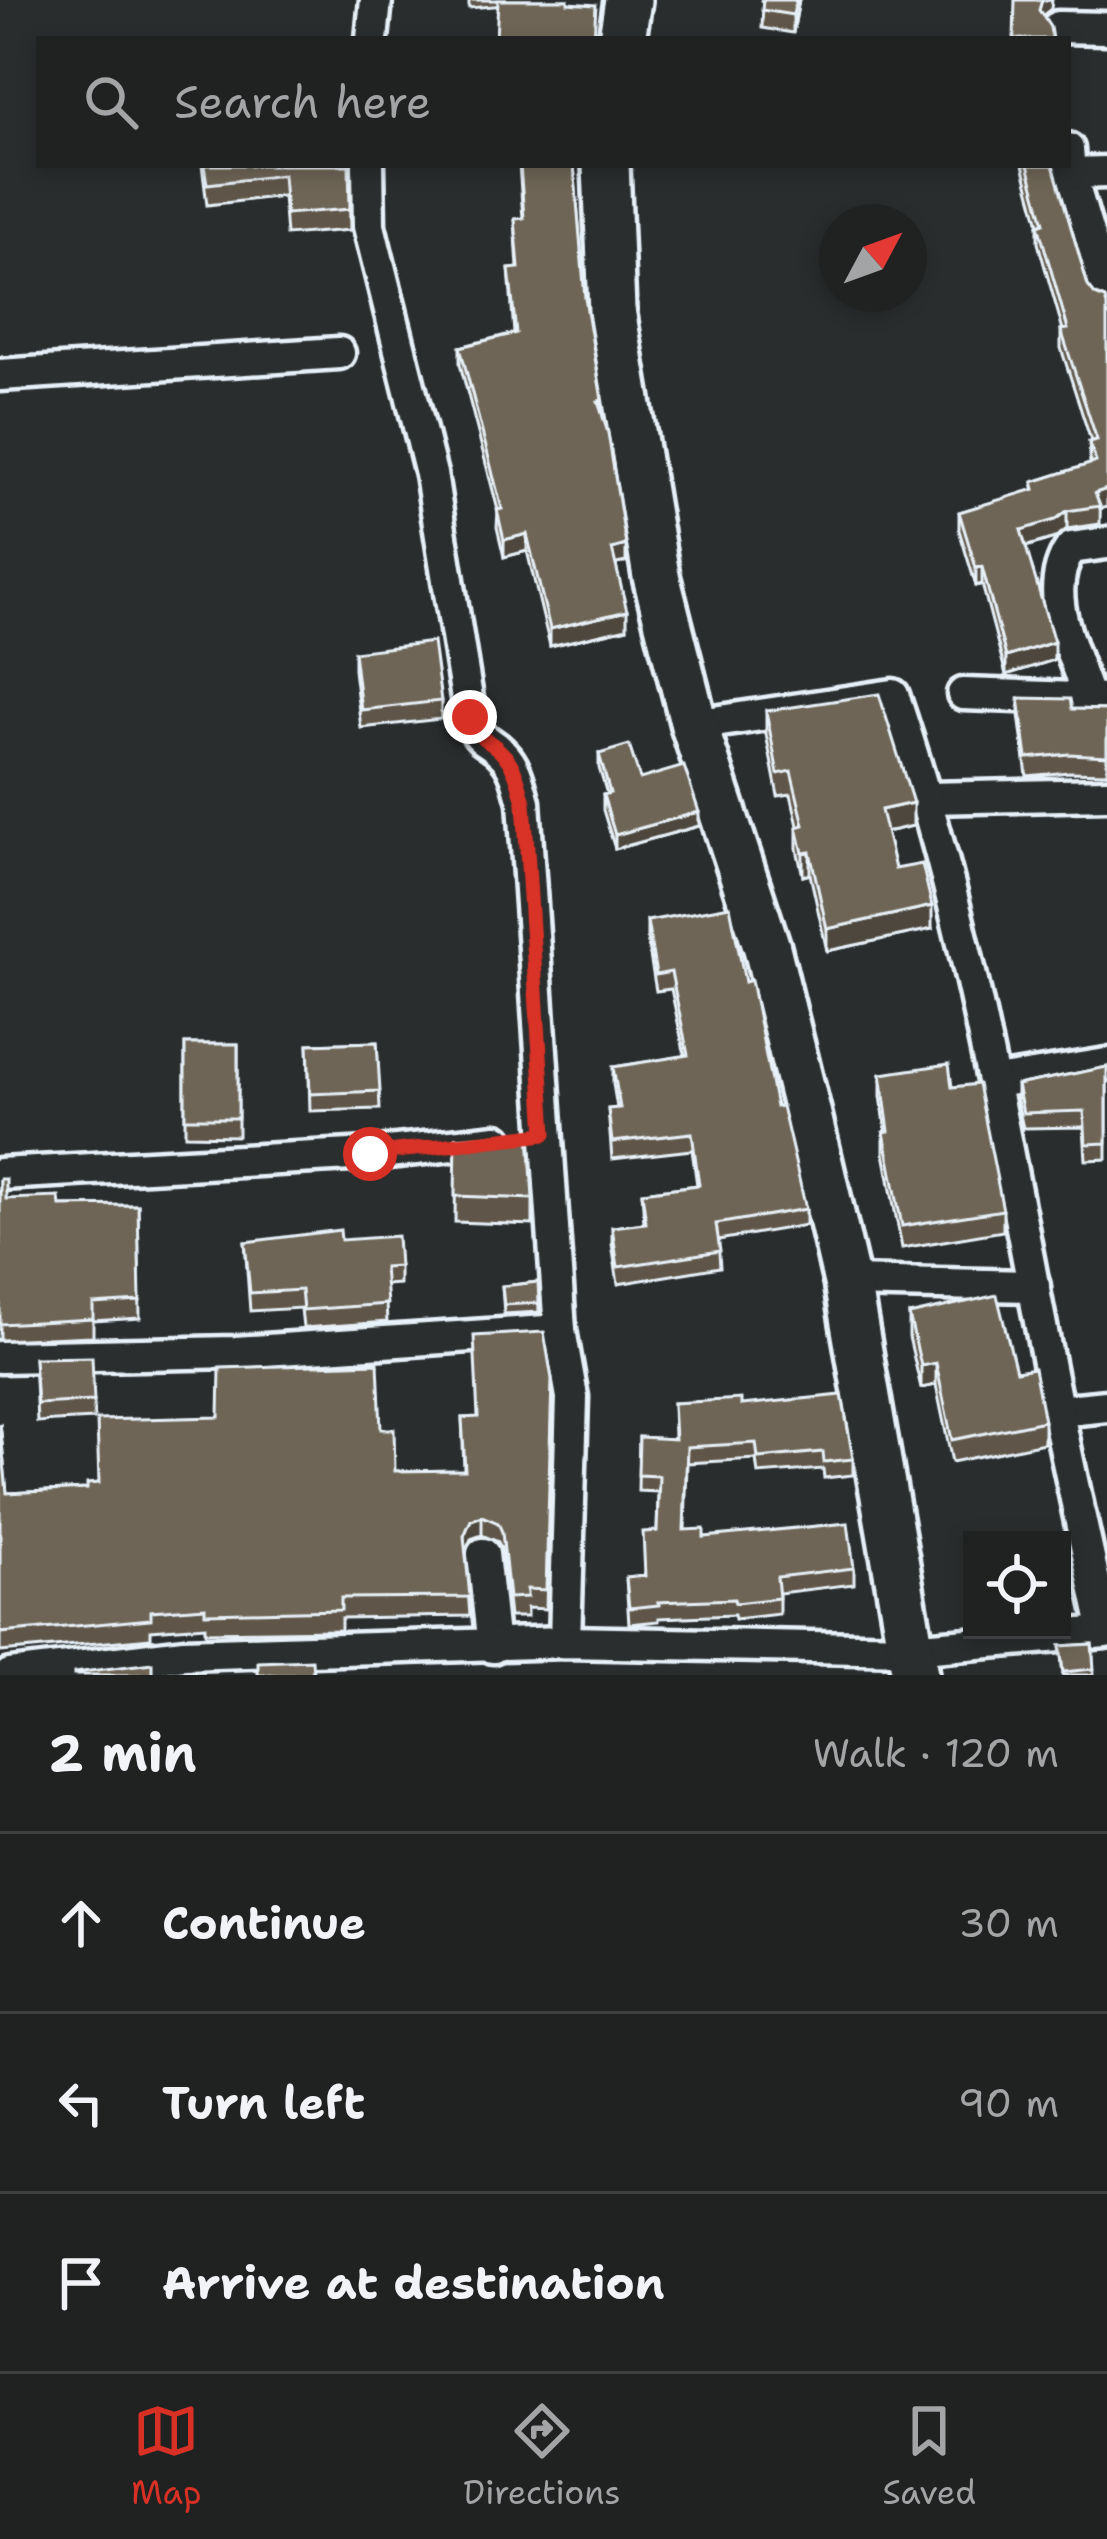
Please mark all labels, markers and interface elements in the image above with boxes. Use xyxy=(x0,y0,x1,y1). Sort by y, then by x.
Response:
search box xyxy=(36,36,1071,168)
icon: search xyxy=(78,69,144,135)
text: Search here xyxy=(174,72,431,132)
north arrow xyxy=(819,204,927,312)
route end xyxy=(443,690,497,744)
route start xyxy=(343,1127,397,1181)
map controls xyxy=(963,1531,1071,1639)
button: locate xyxy=(963,1531,1071,1639)
text: 2 min xyxy=(48,1719,197,1787)
text: Walk · 120 m xyxy=(813,1727,1059,1779)
icon: ahead xyxy=(48,1890,114,1956)
text: Continue xyxy=(162,1893,366,1953)
text: 30 m xyxy=(958,1897,1059,1949)
icon: left xyxy=(48,2070,114,2136)
text: Turn left xyxy=(162,2073,365,2133)
text: 90 m xyxy=(958,2077,1059,2129)
icon: arrive xyxy=(48,2250,114,2316)
text: Arrive at destination xyxy=(162,2253,665,2313)
tab: Map xyxy=(131,2398,202,2515)
tab: Directions xyxy=(463,2398,621,2515)
tab: Saved xyxy=(882,2398,976,2515)

